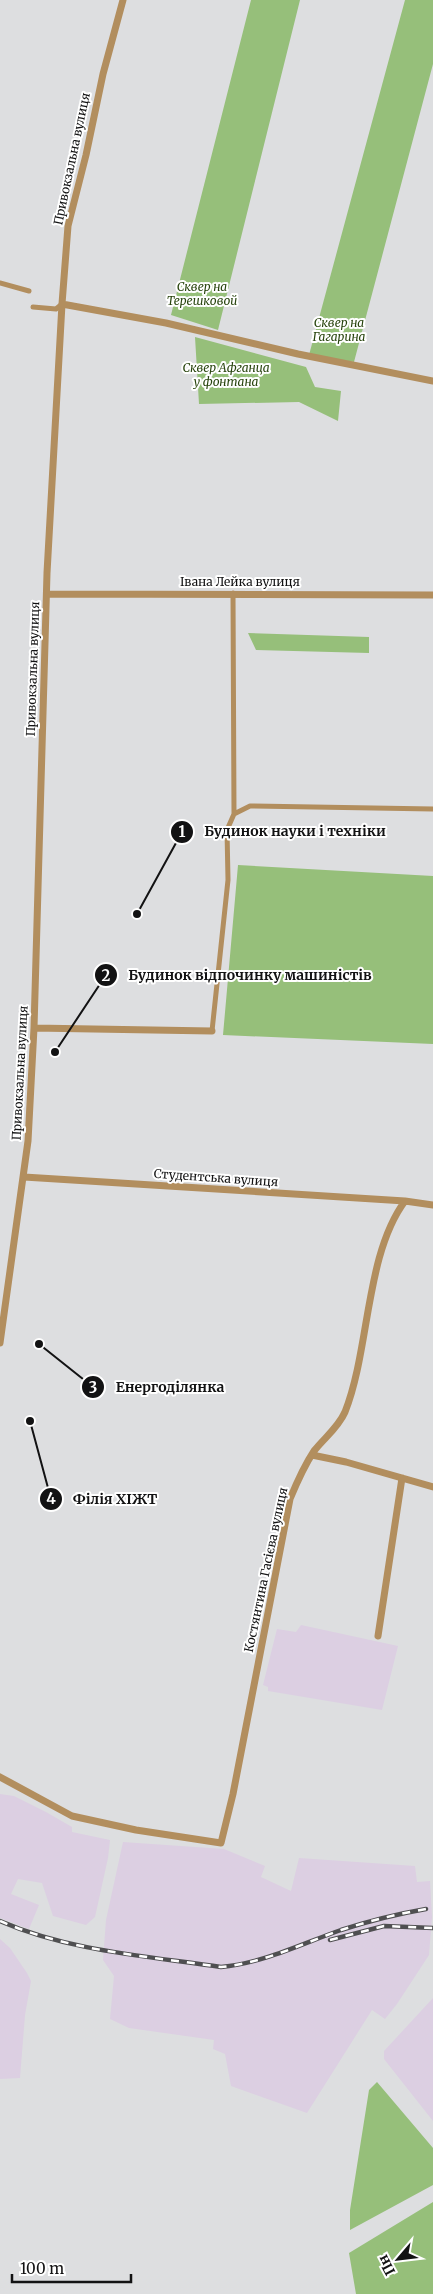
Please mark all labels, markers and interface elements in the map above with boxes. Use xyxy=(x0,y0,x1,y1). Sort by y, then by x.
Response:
street label: Привокзальна вулиця xyxy=(50,91,93,226)
park label: Сквер на Терешковой xyxy=(167,279,237,308)
park label: Сквер на Гагарина xyxy=(313,315,366,344)
park label: Сквер Афганца у фонтана xyxy=(182,360,270,389)
street label: Івана Лейка вулиця xyxy=(180,574,300,589)
street label: Привокзальна вулиця xyxy=(23,601,42,737)
callout: Будинок науки і техніки xyxy=(169,817,396,846)
text: 1 xyxy=(179,822,186,841)
text: Будинок науки і техніки xyxy=(204,822,386,840)
callout: Будинок відпочинку машиністів xyxy=(93,961,382,990)
text: 2 xyxy=(102,966,111,985)
text: Будинок відпочинку машиністів xyxy=(128,966,372,984)
street label: Привокзальна вулиця xyxy=(8,1005,31,1141)
street label: Студентська вулиця xyxy=(153,1166,279,1189)
callout: Енергоділянка xyxy=(81,1373,234,1402)
text: 3 xyxy=(89,1378,97,1397)
text: Енергоділянка xyxy=(116,1378,224,1396)
callout: Філія ХІЖТ xyxy=(38,1485,167,1514)
street label: Костянтина Гасієва вулиця xyxy=(241,1486,290,1654)
text: 4 xyxy=(46,1489,56,1508)
text: Філія ХІЖТ xyxy=(73,1490,157,1508)
north arrow xyxy=(373,2234,423,2284)
text: Пн xyxy=(374,2251,399,2279)
scale bar xyxy=(12,2252,131,2284)
text: 100 m xyxy=(20,2259,64,2278)

